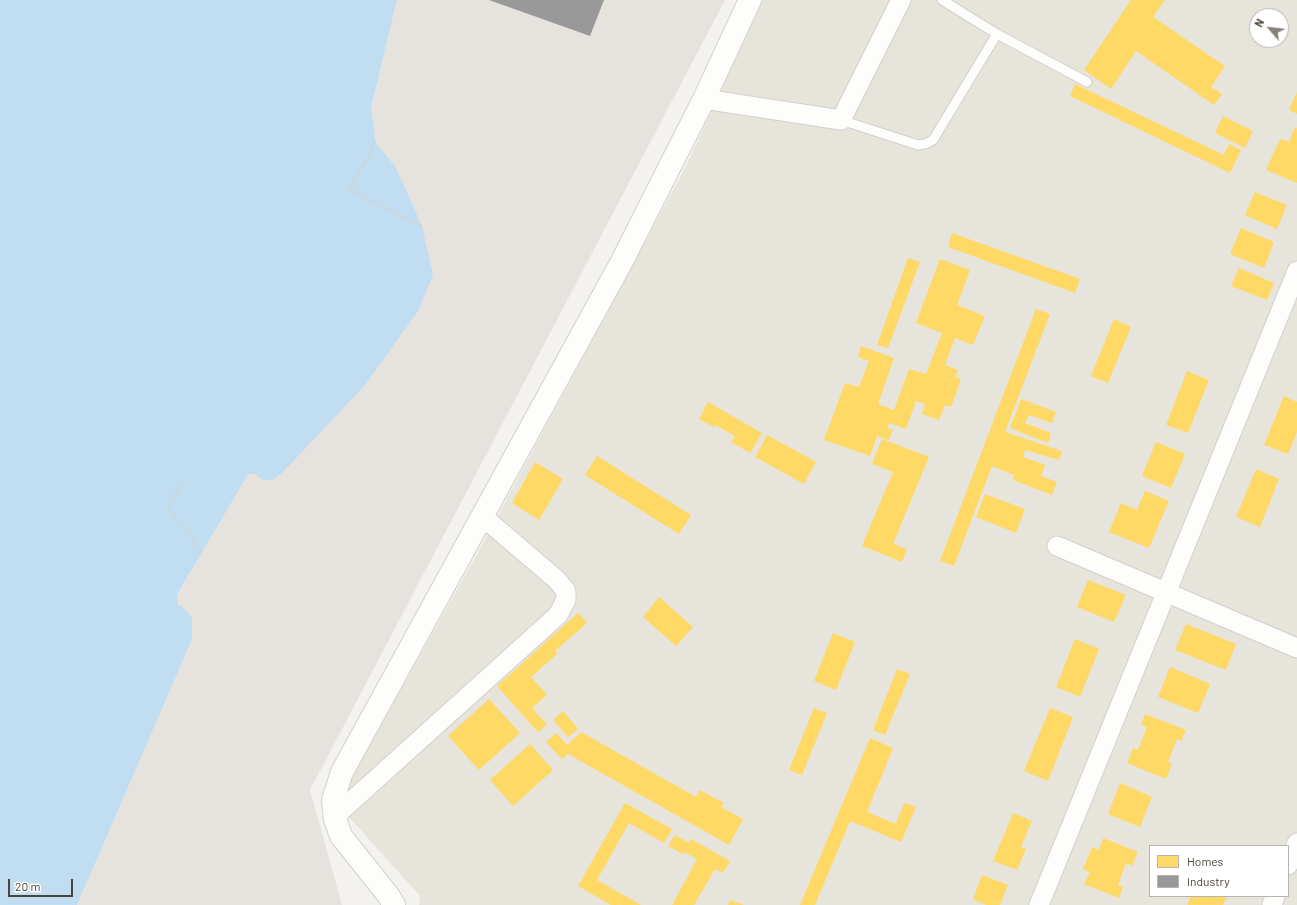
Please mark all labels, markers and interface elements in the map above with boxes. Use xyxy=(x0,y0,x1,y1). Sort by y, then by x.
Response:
north arrow xyxy=(1249,8,1289,48)
text: N xyxy=(1251,16,1266,29)
legend xyxy=(1149,845,1289,897)
text: Homes xyxy=(1187,854,1223,868)
scale bar xyxy=(10,871,75,897)
text: Industry xyxy=(1187,874,1230,888)
text: 20 m xyxy=(15,879,41,893)

